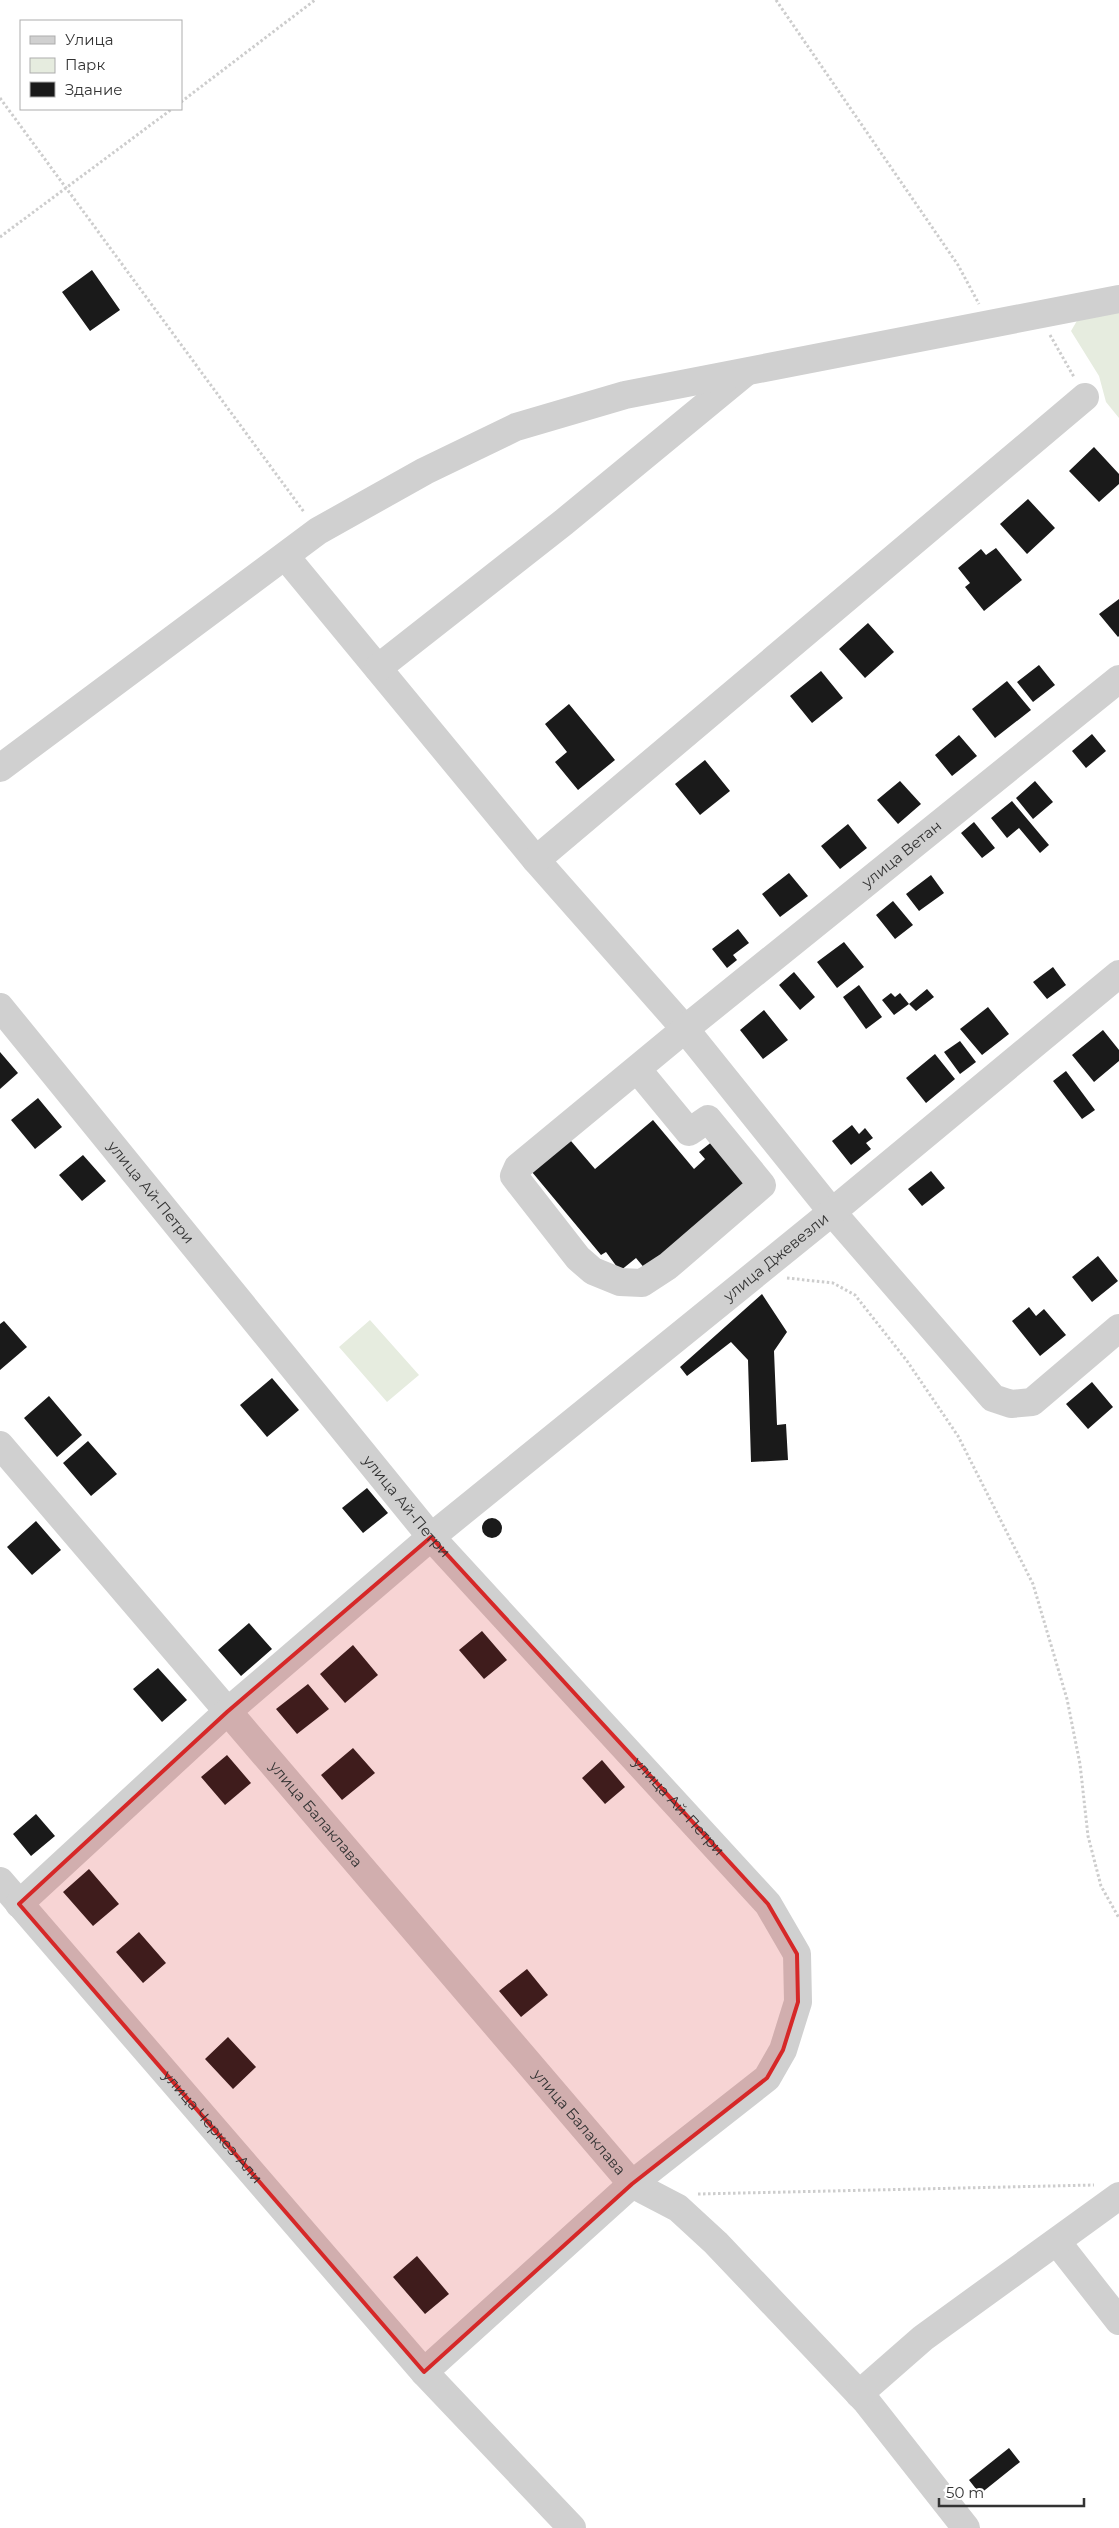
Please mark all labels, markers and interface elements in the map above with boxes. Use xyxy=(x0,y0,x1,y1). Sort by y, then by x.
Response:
legend xyxy=(20,20,182,110)
text: Улица xyxy=(65,30,113,49)
text: Парк xyxy=(65,55,105,74)
text: Здание xyxy=(65,80,123,99)
street label: улица Ветан xyxy=(857,816,945,892)
street label: улица Ай-Петри xyxy=(103,1136,199,1247)
street label: улица Джевезли xyxy=(718,1209,832,1306)
street label: улица Ай-Петри xyxy=(359,1450,455,1561)
street label: улица Ай-Петри xyxy=(628,1752,729,1859)
street label: улица Балаклава xyxy=(265,1756,367,1871)
street label: улица Балаклава xyxy=(528,2064,630,2179)
street label: улица Черкез-Али xyxy=(158,2065,267,2187)
scale bar xyxy=(939,2476,1084,2508)
text: 50 m xyxy=(946,2483,984,2502)

